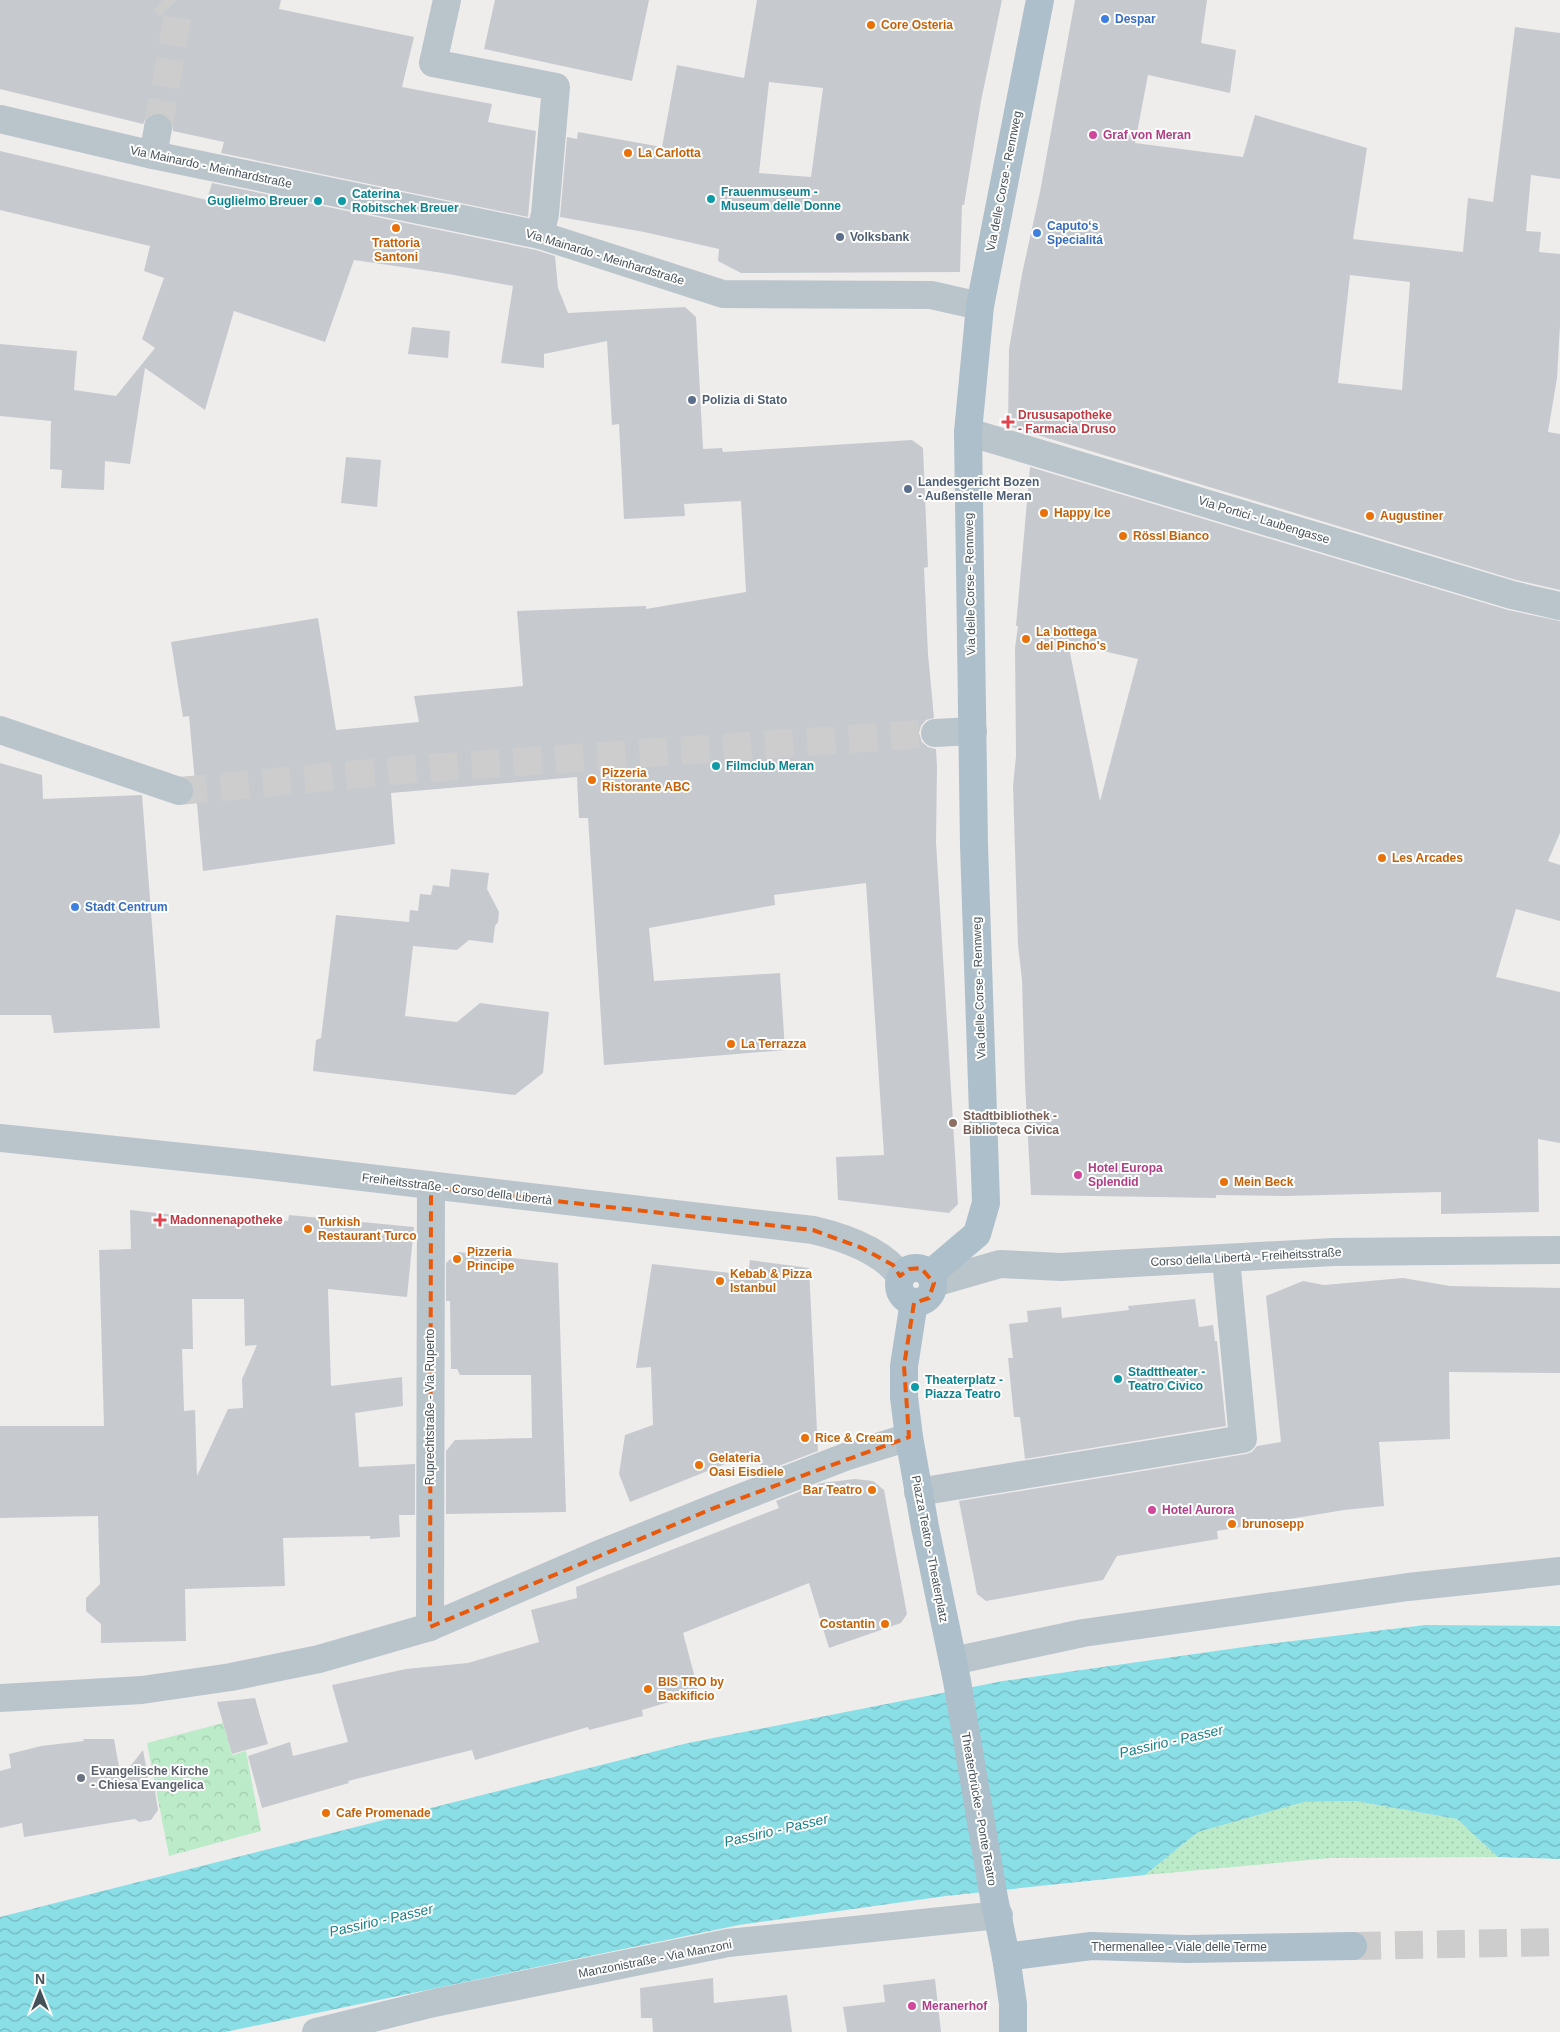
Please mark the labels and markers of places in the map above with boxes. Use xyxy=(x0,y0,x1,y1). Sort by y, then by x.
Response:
place label: Despar xyxy=(1115,12,1156,26)
marker: Despar xyxy=(1099,13,1111,25)
place label: Core Osteria xyxy=(881,18,953,32)
marker: Core Osteria xyxy=(865,19,877,31)
place label: Graf von Meran xyxy=(1103,128,1191,142)
marker: Graf von Meran xyxy=(1087,129,1099,141)
place label: La Carlotta xyxy=(638,146,701,160)
marker: La Carlotta xyxy=(622,147,634,159)
place label: Frauenmuseum - Museum delle Donne xyxy=(721,185,841,213)
place label: Caterina Robitschek Breuer xyxy=(352,187,459,215)
marker: Frauenmuseum - Museum delle Donne xyxy=(705,193,717,205)
place label: Guglielmo Breuer xyxy=(207,194,308,208)
marker: Guglielmo Breuer xyxy=(312,195,324,207)
marker: Caterina Robitschek Breuer xyxy=(336,195,348,207)
place label: Caputo‘s Specialitá xyxy=(1047,219,1103,247)
marker: Trattoria Santoni xyxy=(390,222,402,234)
marker: Caputo‘s Specialitá xyxy=(1031,227,1043,239)
place label: Volksbank xyxy=(850,230,909,244)
marker: Volksbank xyxy=(834,231,846,243)
place label: Trattoria Santoni xyxy=(372,236,420,264)
place label: Polizia di Stato xyxy=(702,393,787,407)
marker: Polizia di Stato xyxy=(686,394,698,406)
place label: Drususapotheke - Farmacia Druso xyxy=(1018,408,1116,436)
marker: Drususapotheke - Farmacia Druso xyxy=(1002,416,1014,428)
place label: Landesgericht Bozen - Außenstelle Meran xyxy=(918,475,1039,503)
marker: Landesgericht Bozen - Außenstelle Meran xyxy=(902,483,914,495)
place label: Happy Ice xyxy=(1054,506,1111,520)
marker: Happy Ice xyxy=(1038,507,1050,519)
place label: Augustiner xyxy=(1380,509,1444,523)
marker: Augustiner xyxy=(1364,510,1376,522)
place label: Rössl Bianco xyxy=(1133,529,1209,543)
marker: Rössl Bianco xyxy=(1117,530,1129,542)
place label: La bottega del Pincho's xyxy=(1036,625,1107,653)
marker: La bottega del Pincho's xyxy=(1020,633,1032,645)
place label: Filmclub Meran xyxy=(726,759,814,773)
marker: Filmclub Meran xyxy=(710,760,722,772)
place label: Pizzeria Ristorante ABC xyxy=(602,766,691,794)
marker: Pizzeria Ristorante ABC xyxy=(586,774,598,786)
place label: Les Arcades xyxy=(1392,851,1463,865)
marker: Les Arcades xyxy=(1376,852,1388,864)
place label: Stadt Centrum xyxy=(85,900,168,914)
marker: Stadt Centrum xyxy=(69,901,81,913)
place label: La Terrazza xyxy=(741,1037,806,1051)
marker: La Terrazza xyxy=(725,1038,737,1050)
place label: Stadtbibliothek - Biblioteca Civica xyxy=(963,1109,1059,1137)
marker: Stadtbibliothek - Biblioteca Civica xyxy=(947,1117,959,1129)
place label: Hotel Europa Splendid xyxy=(1088,1161,1163,1189)
marker: Hotel Europa Splendid xyxy=(1072,1169,1084,1181)
place label: Mein Beck xyxy=(1234,1175,1294,1189)
marker: Mein Beck xyxy=(1218,1176,1230,1188)
place label: Madonnenapotheke xyxy=(170,1213,283,1227)
marker: Madonnenapotheke xyxy=(154,1214,166,1226)
place label: Turkish Restaurant Turco xyxy=(318,1215,416,1243)
marker: Turkish Restaurant Turco xyxy=(302,1223,314,1235)
place label: Pizzeria Principe xyxy=(467,1245,515,1273)
marker: Pizzeria Principe xyxy=(451,1253,463,1265)
place label: Kebab & Pizza Istanbul xyxy=(730,1267,812,1295)
marker: Kebab & Pizza Istanbul xyxy=(714,1275,726,1287)
place label: Stadttheater - Teatro Civico xyxy=(1128,1365,1205,1393)
place label: Theaterplatz - Piazza Teatro xyxy=(925,1373,1003,1401)
marker: Stadttheater - Teatro Civico xyxy=(1112,1373,1124,1385)
marker: Theaterplatz - Piazza Teatro xyxy=(909,1381,921,1393)
place label: Rice & Cream xyxy=(815,1431,893,1445)
marker: Rice & Cream xyxy=(799,1432,811,1444)
place label: Gelateria Oasi Eisdiele xyxy=(709,1451,784,1479)
marker: Gelateria Oasi Eisdiele xyxy=(693,1459,705,1471)
place label: Bar Teatro xyxy=(803,1483,862,1497)
marker: Bar Teatro xyxy=(866,1484,878,1496)
place label: Hotel Aurora xyxy=(1162,1503,1235,1517)
marker: Hotel Aurora xyxy=(1146,1504,1158,1516)
place label: brunosepp xyxy=(1242,1517,1304,1531)
marker: brunosepp xyxy=(1226,1518,1238,1530)
place label: Costantin xyxy=(820,1617,875,1631)
marker: Costantin xyxy=(879,1618,891,1630)
place label: BIS TRO by Backificio xyxy=(658,1675,724,1703)
marker: BIS TRO by Backificio xyxy=(642,1683,654,1695)
place label: Evangelische Kirche - Chiesa Evangelica xyxy=(91,1764,209,1792)
marker: Evangelische Kirche - Chiesa Evangelica xyxy=(75,1772,87,1784)
place label: Cafe Promenade xyxy=(336,1806,431,1820)
marker: Cafe Promenade xyxy=(320,1807,332,1819)
place label: Meranerhof xyxy=(922,1999,988,2013)
marker: Meranerhof xyxy=(906,2000,918,2012)

